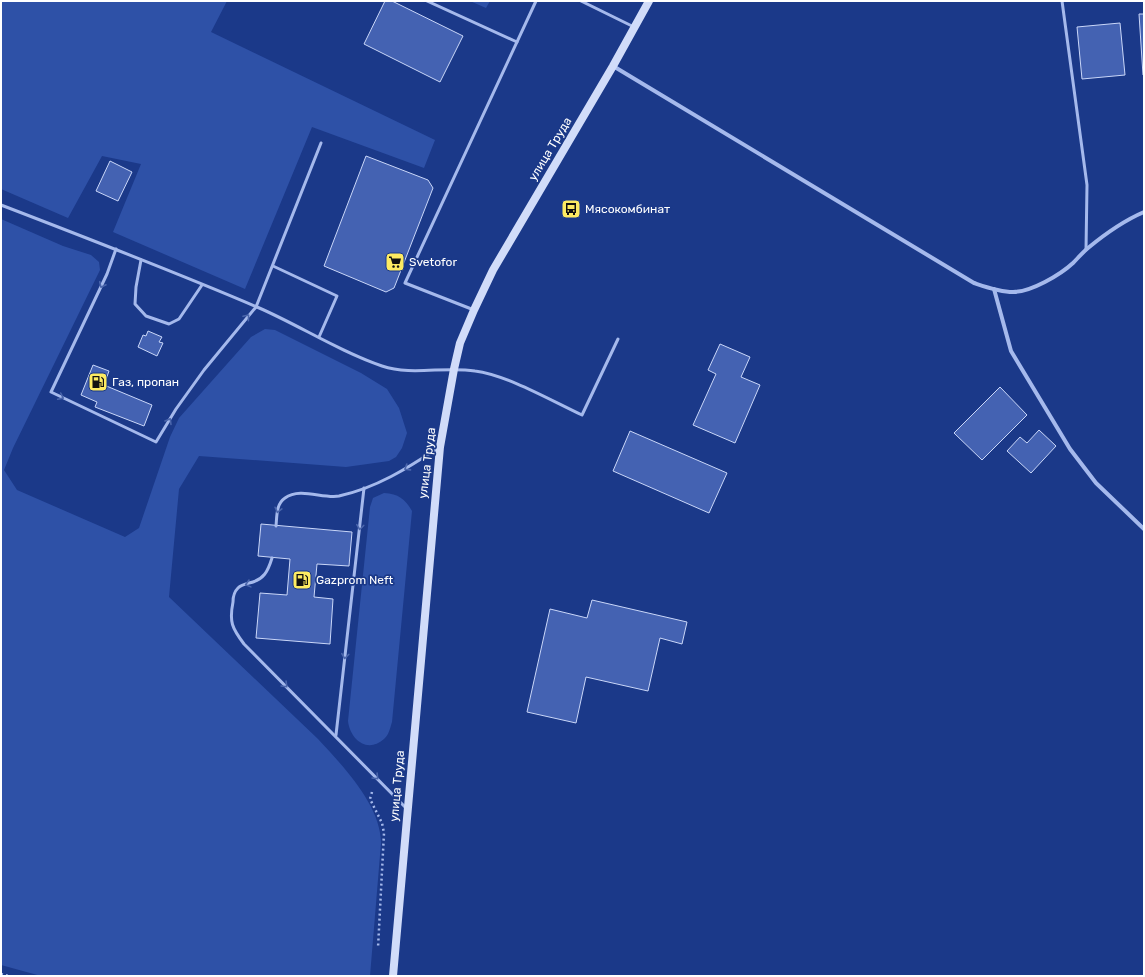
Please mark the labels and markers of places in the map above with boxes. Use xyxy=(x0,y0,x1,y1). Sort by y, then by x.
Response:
bus stop icon: Мясокомбинат xyxy=(560,198,582,220)
place label: Мясокомбинат xyxy=(585,202,670,216)
supermarket icon: Svetofor xyxy=(384,251,406,273)
place label: Svetofor xyxy=(409,255,457,269)
fuel station icon: Газ, пропан xyxy=(87,371,109,393)
place label: Газ, пропан xyxy=(112,375,179,389)
fuel station icon: Gazprom Neft xyxy=(291,569,313,591)
place label: Gazprom Neft xyxy=(316,573,394,587)

